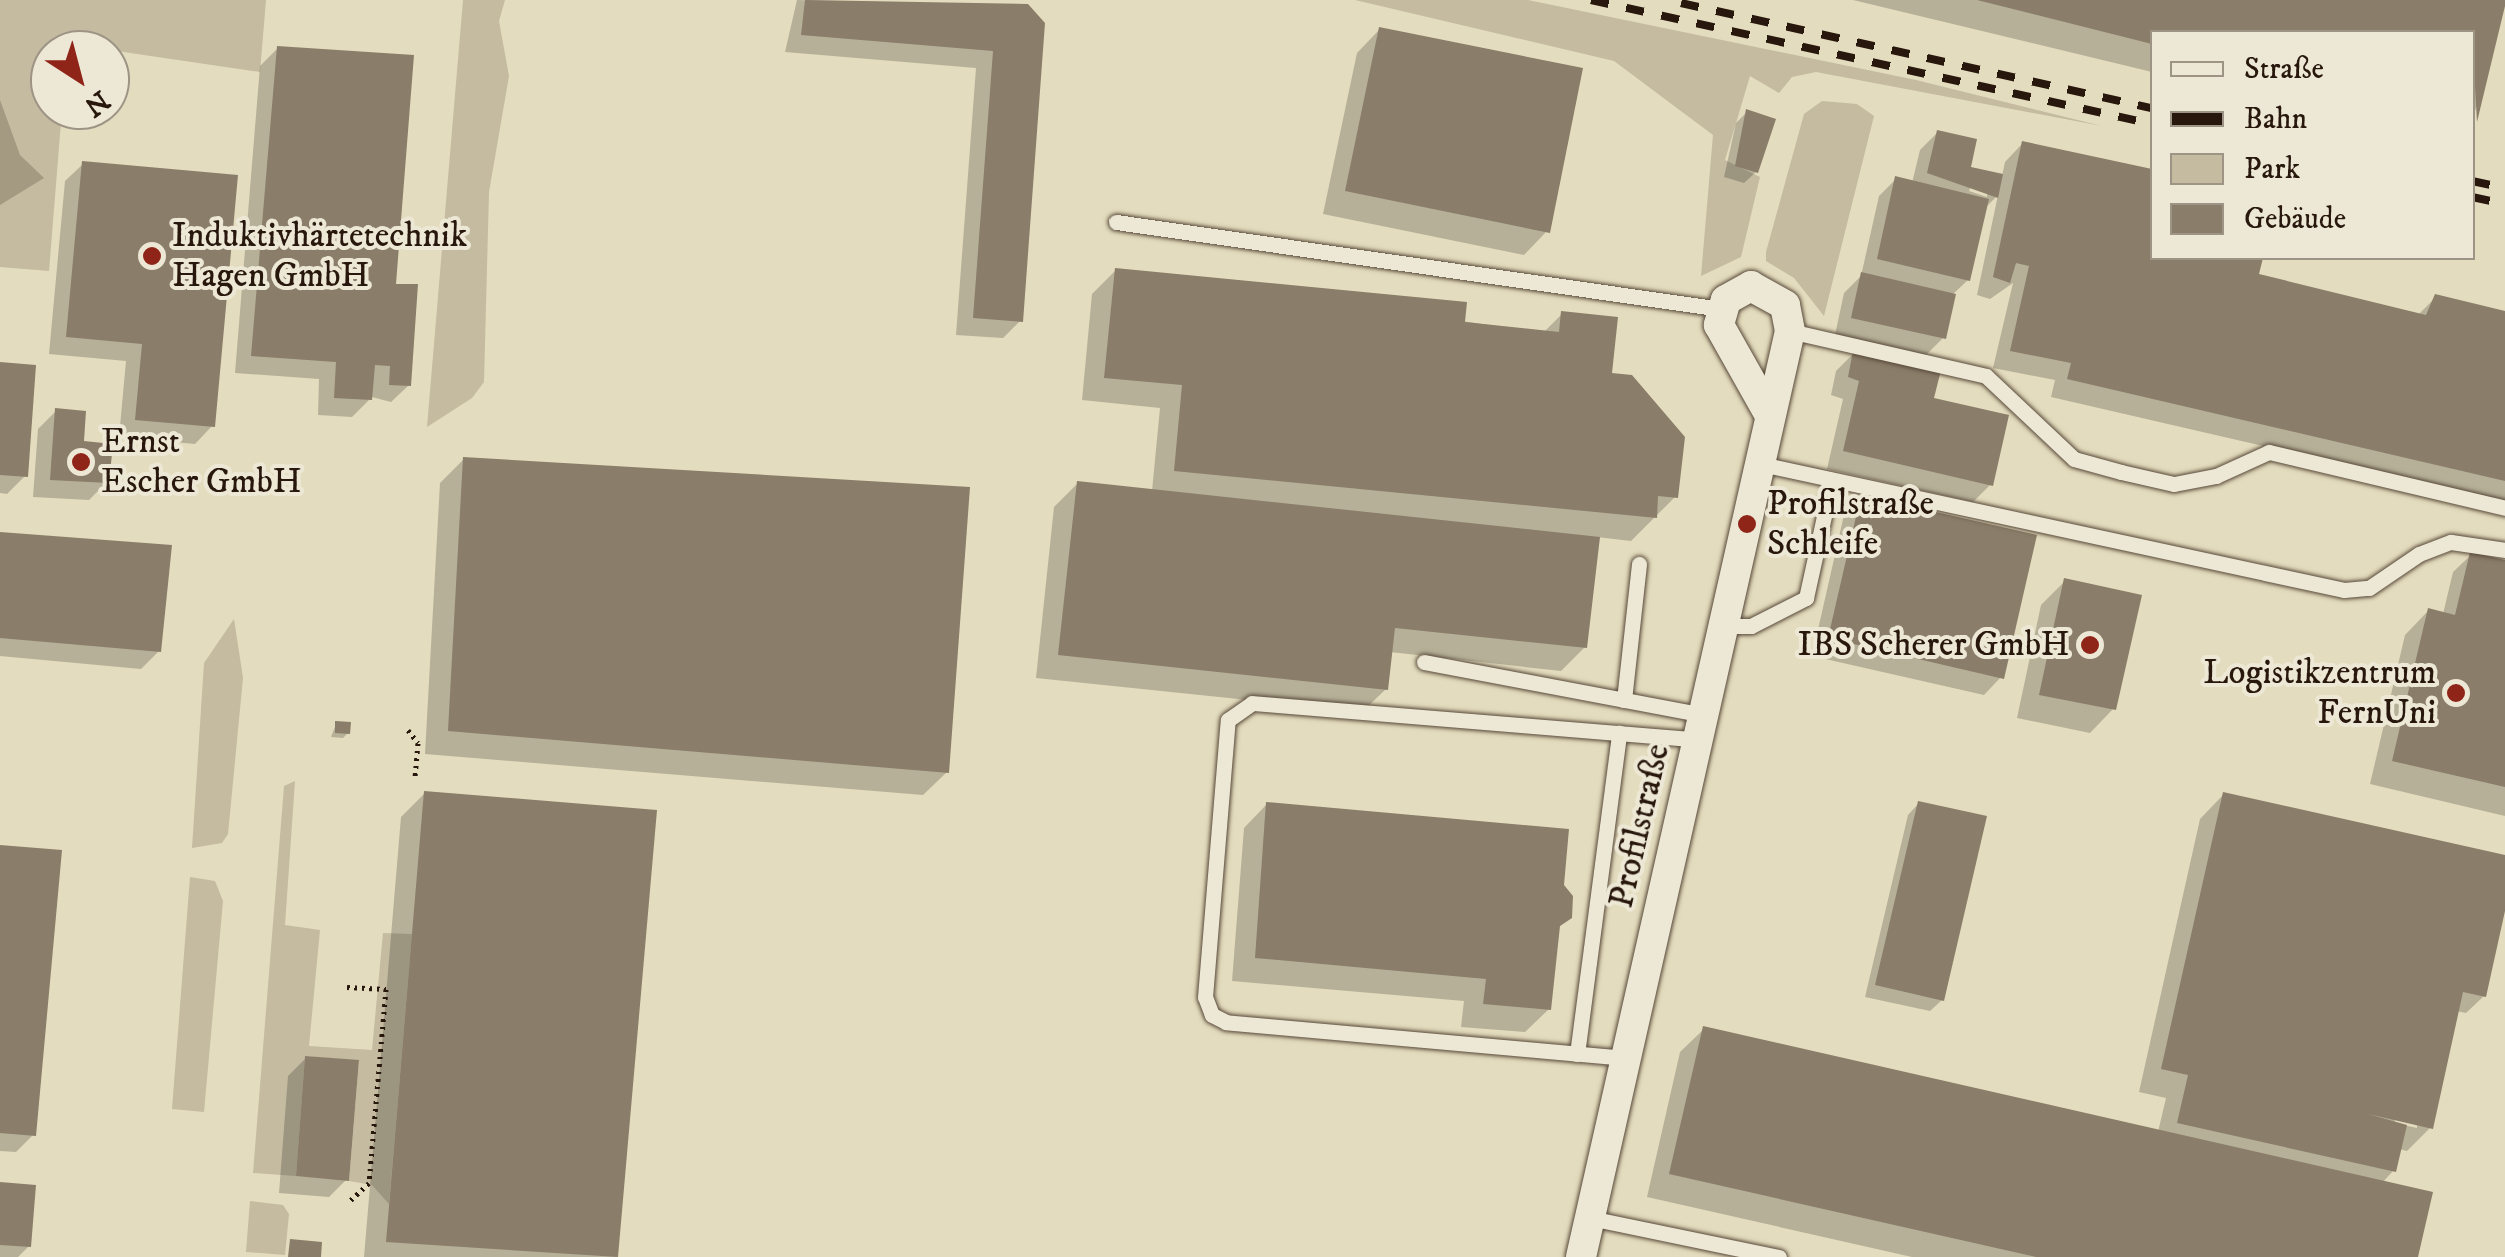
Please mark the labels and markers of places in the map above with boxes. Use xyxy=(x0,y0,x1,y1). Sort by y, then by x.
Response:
place label: Induktivhärtetechnik Hagen GmbH xyxy=(172,215,467,297)
marker: Induktivhärtetechnik Hagen GmbH xyxy=(141,245,163,267)
place label: Ernst Escher GmbH xyxy=(101,421,302,503)
marker: Ernst Escher GmbH xyxy=(70,451,92,473)
place label: Profilstraße Schleife xyxy=(1767,483,1934,565)
marker: Profilstraße Schleife xyxy=(1736,513,1758,535)
place label: IBS Scherer GmbH xyxy=(1797,624,2070,666)
marker: IBS Scherer GmbH xyxy=(2079,634,2101,656)
place label: Logistikzentrum FernUni xyxy=(2203,652,2436,734)
marker: Logistikzentrum FernUni xyxy=(2445,682,2467,704)

